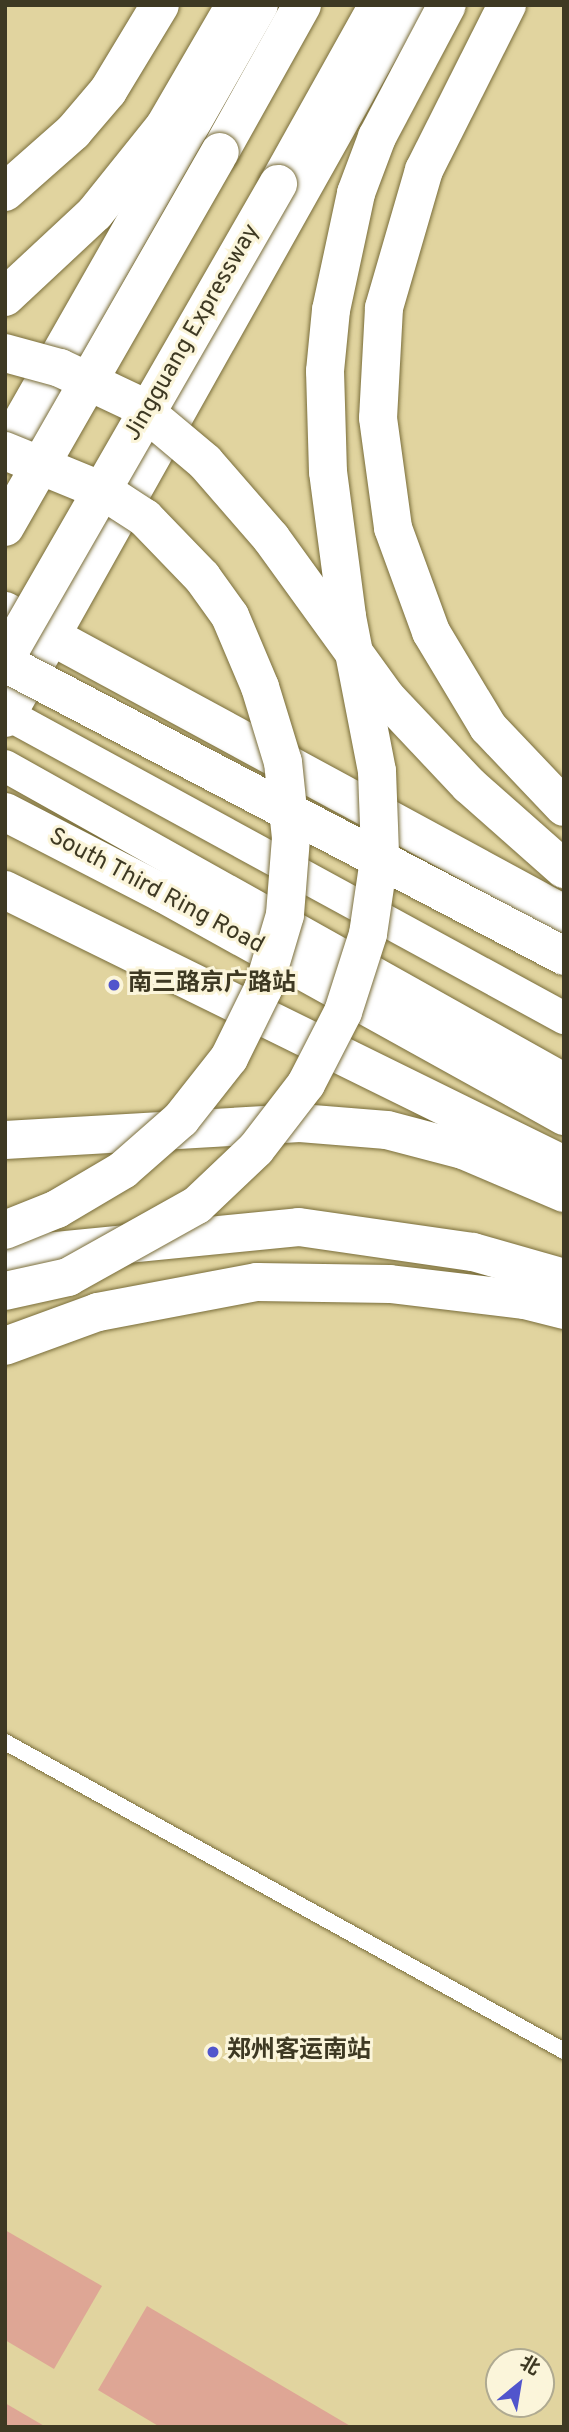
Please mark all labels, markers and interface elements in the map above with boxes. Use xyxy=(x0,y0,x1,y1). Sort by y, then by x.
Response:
street label: Jingguang Expressway xyxy=(119,219,267,447)
street label: South Third Ring Road xyxy=(43,823,269,961)
place label: 南三路京广路站 xyxy=(128,971,296,999)
marker: 南三路京广路站 xyxy=(106,977,122,993)
place label: 郑州客运南站 xyxy=(227,2038,371,2066)
marker: 郑州客运南站 xyxy=(205,2044,221,2060)
north arrow xyxy=(485,2348,555,2418)
text: 北 xyxy=(515,2351,544,2382)

